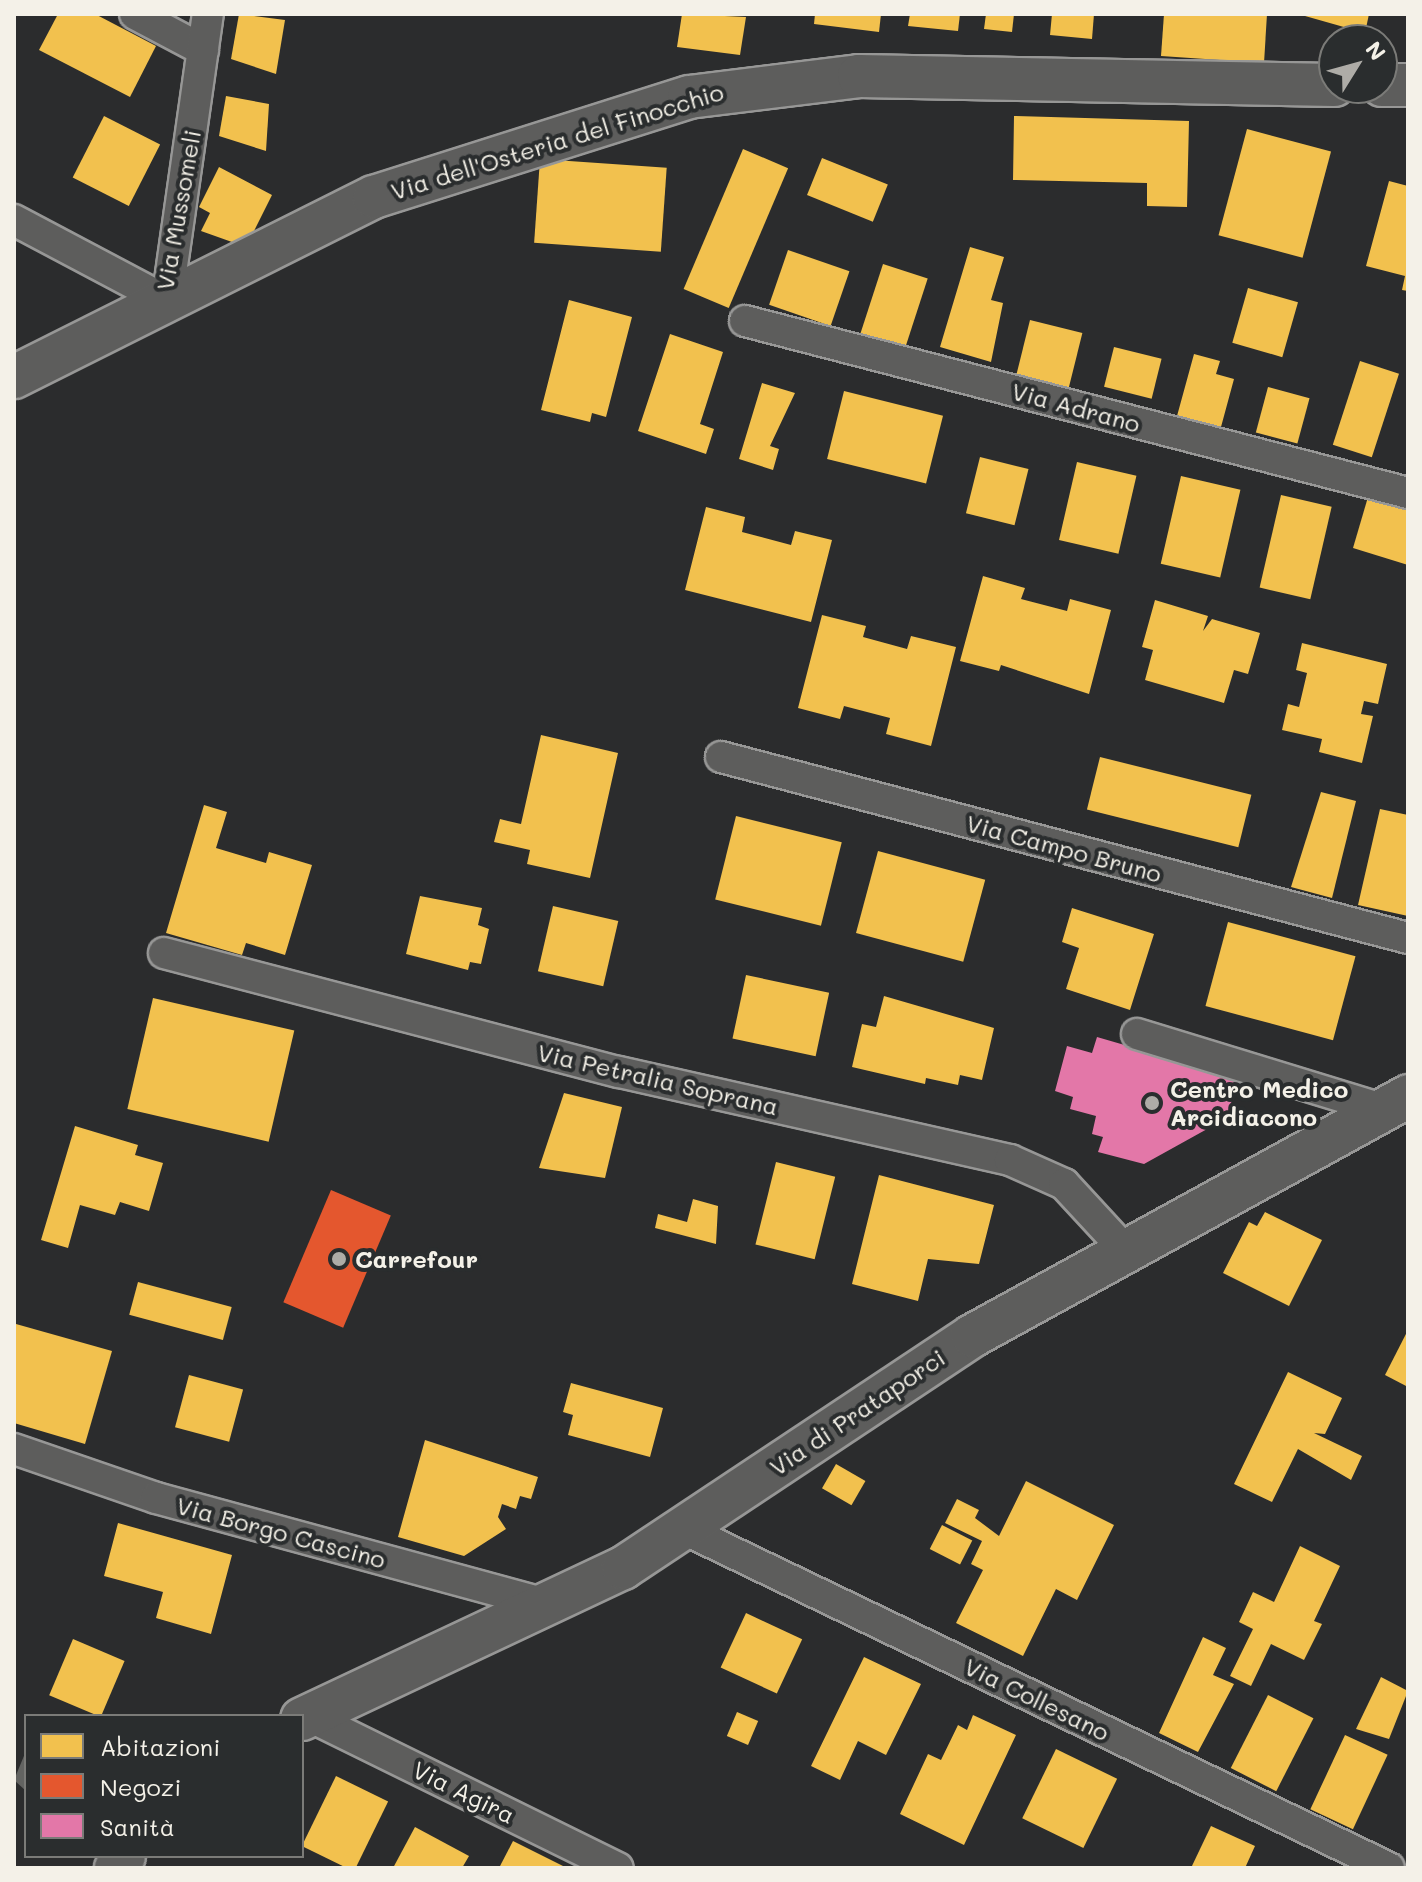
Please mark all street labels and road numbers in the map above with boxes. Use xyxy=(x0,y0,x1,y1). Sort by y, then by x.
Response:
street label: Via dell'Osteria del Finocchio xyxy=(387,77,727,205)
street label: Via Mussomeli xyxy=(150,127,206,293)
street label: Via Adrano xyxy=(1009,376,1143,438)
street label: Via Campo Bruno xyxy=(963,808,1165,888)
street label: Via Petralia Soprana xyxy=(535,1037,781,1121)
street label: Via di Prataporci xyxy=(764,1343,950,1481)
street label: Via Borgo Cascino xyxy=(173,1490,389,1574)
street label: Via Collesano xyxy=(960,1651,1114,1747)
street label: Via Agira xyxy=(408,1755,520,1829)

